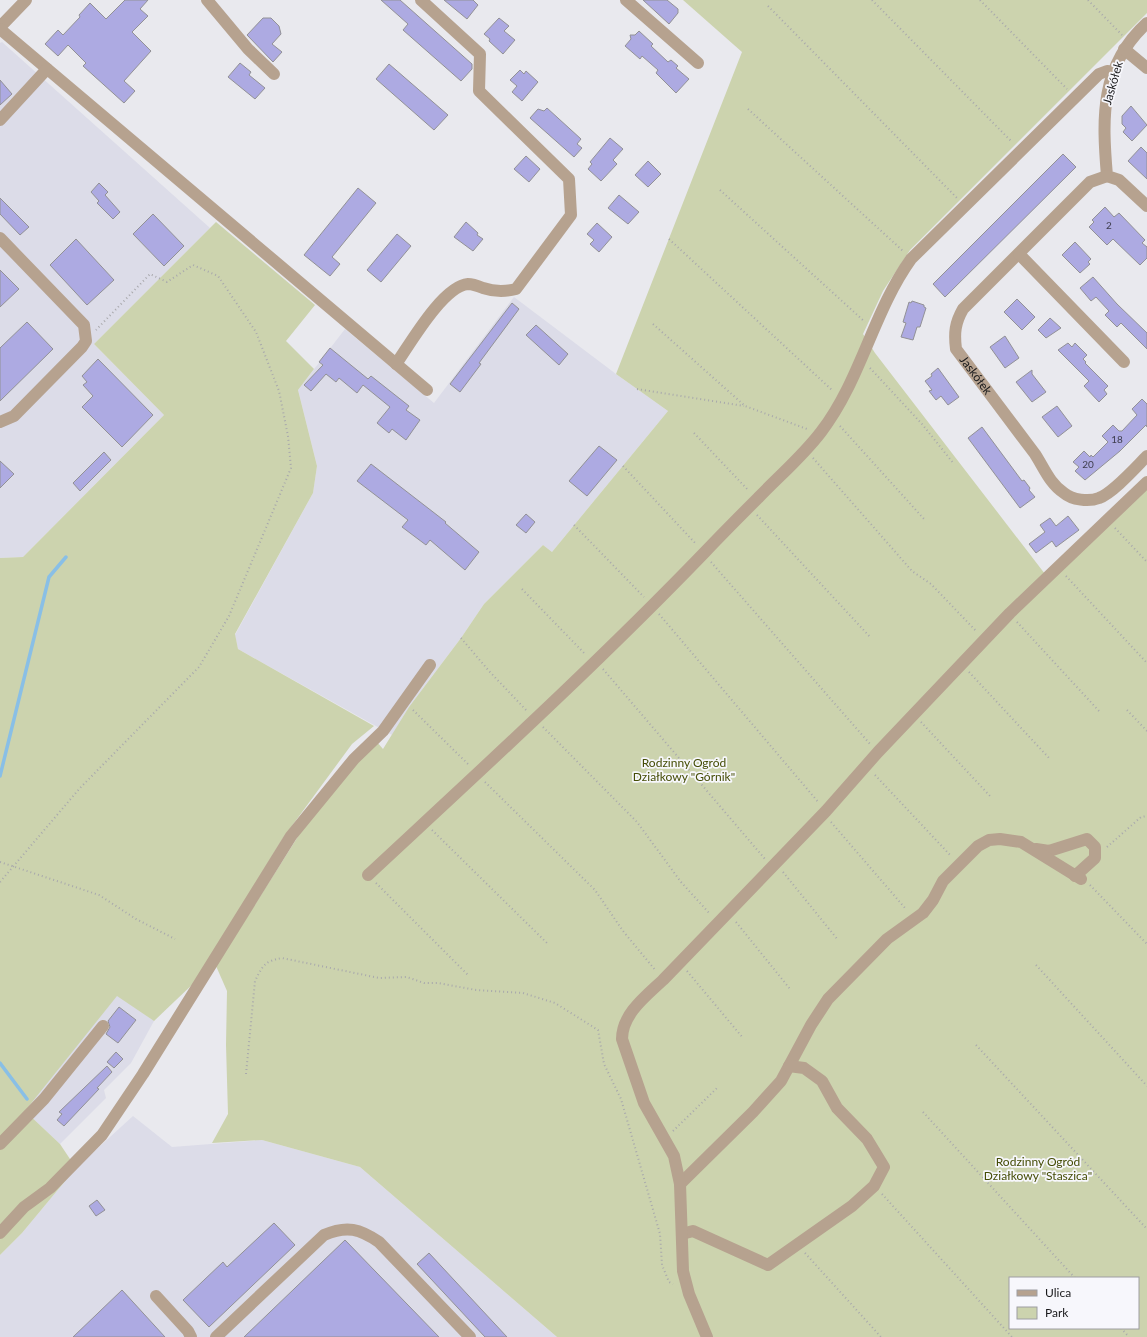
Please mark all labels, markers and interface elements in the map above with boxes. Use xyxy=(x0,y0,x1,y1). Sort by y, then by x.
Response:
street label: Jaskółek xyxy=(1099,58,1126,106)
house number: 2 xyxy=(1106,219,1112,231)
street label: Jaskółek xyxy=(957,353,996,398)
house number: 18 xyxy=(1111,433,1123,445)
house number: 20 xyxy=(1082,458,1094,470)
park label: Rodzinny Ogród Działkowy "Górnik" xyxy=(633,755,735,784)
park label: Rodzinny Ogród Działkowy "Staszica" xyxy=(984,1154,1092,1183)
legend xyxy=(1009,1277,1139,1329)
text: Ulica xyxy=(1045,1285,1071,1300)
text: Park xyxy=(1045,1305,1069,1320)

